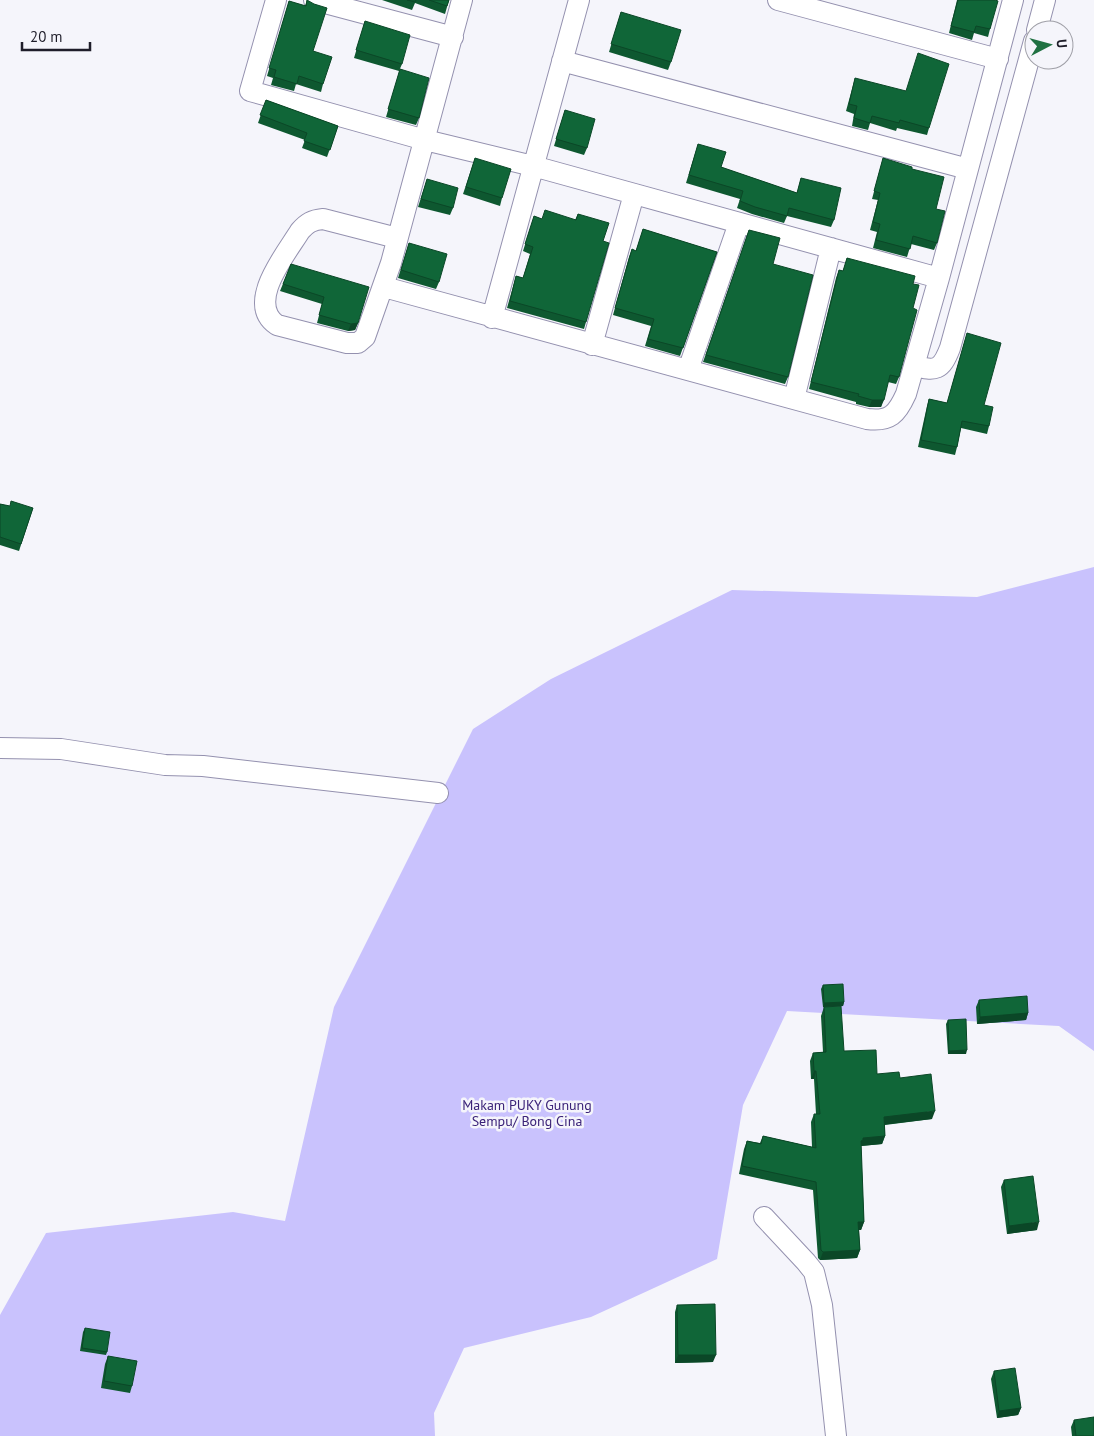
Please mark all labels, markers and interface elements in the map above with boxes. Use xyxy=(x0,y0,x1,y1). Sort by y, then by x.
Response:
scale bar xyxy=(22,20,90,52)
north arrow xyxy=(1024,20,1074,70)
text: 20 m xyxy=(30,27,63,46)
text: U xyxy=(1053,38,1071,49)
park label: Makam PUKY Gunung Sempu/ Bong Cina xyxy=(462,1096,592,1130)

